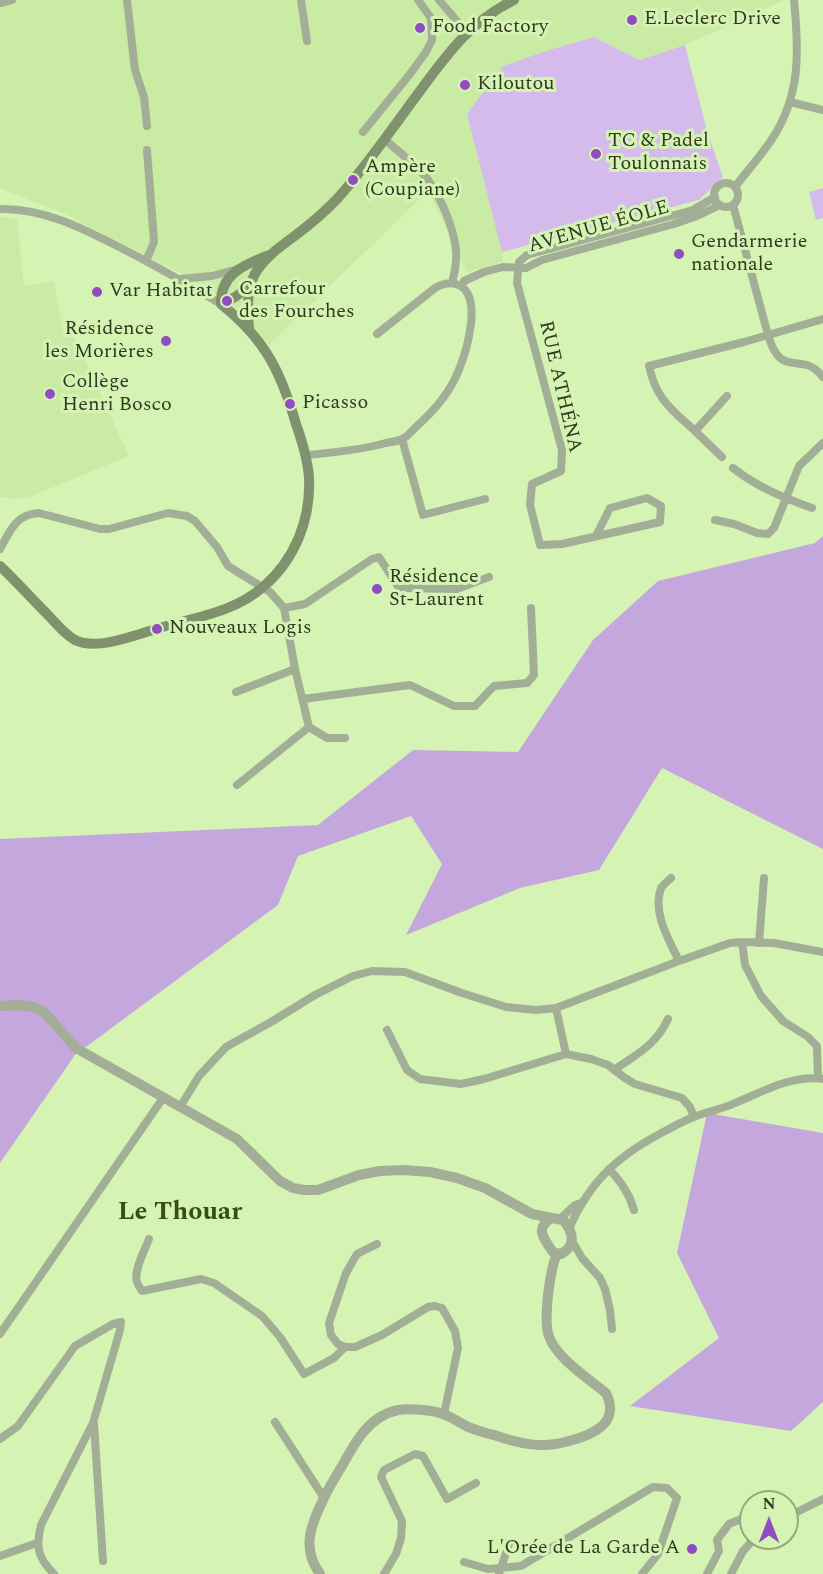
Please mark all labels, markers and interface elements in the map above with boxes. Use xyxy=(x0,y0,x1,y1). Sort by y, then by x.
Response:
place label: E.Leclerc Drive xyxy=(644,8,781,32)
marker: E.Leclerc Drive xyxy=(625,13,639,27)
place label: Food Factory xyxy=(432,16,548,40)
marker: Food Factory xyxy=(413,21,427,35)
place label: Kiloutou xyxy=(477,73,554,97)
marker: Kiloutou xyxy=(458,78,472,92)
place label: TC & Padel Toulonnais xyxy=(608,130,709,177)
marker: TC & Padel Toulonnais xyxy=(589,147,603,161)
place label: Ampère (Coupiane) xyxy=(365,156,460,203)
marker: Ampère (Coupiane) xyxy=(346,173,360,187)
street label: AVENUE ÉOLE xyxy=(526,196,672,260)
place label: Gendarmerie nationale xyxy=(691,231,807,278)
marker: Gendarmerie nationale xyxy=(672,247,686,261)
place label: Carrefour des Fourches xyxy=(239,278,355,325)
place label: Var Habitat xyxy=(109,280,213,304)
marker: Var Habitat xyxy=(90,285,104,299)
marker: Carrefour des Fourches xyxy=(220,294,234,308)
place label: Résidence les Morières xyxy=(45,318,154,365)
street label: RUE ATHÉNA xyxy=(532,319,586,455)
marker: Résidence les Morières xyxy=(159,334,173,348)
place label: Collège Henri Bosco xyxy=(62,371,172,418)
marker: Collège Henri Bosco xyxy=(43,387,57,401)
place label: Picasso xyxy=(302,392,368,416)
marker: Picasso xyxy=(283,397,297,411)
place label: Résidence St-Laurent xyxy=(389,566,484,613)
marker: Résidence St-Laurent xyxy=(370,582,384,596)
place label: Nouveaux Logis xyxy=(169,617,312,641)
marker: Nouveaux Logis xyxy=(150,622,164,636)
district label: Le Thouar xyxy=(118,1198,242,1230)
north arrow xyxy=(739,1490,799,1550)
text: N xyxy=(762,1492,776,1516)
place label: L'Orée de La Garde A xyxy=(487,1537,680,1561)
marker: L'Orée de La Garde A xyxy=(685,1542,699,1556)

